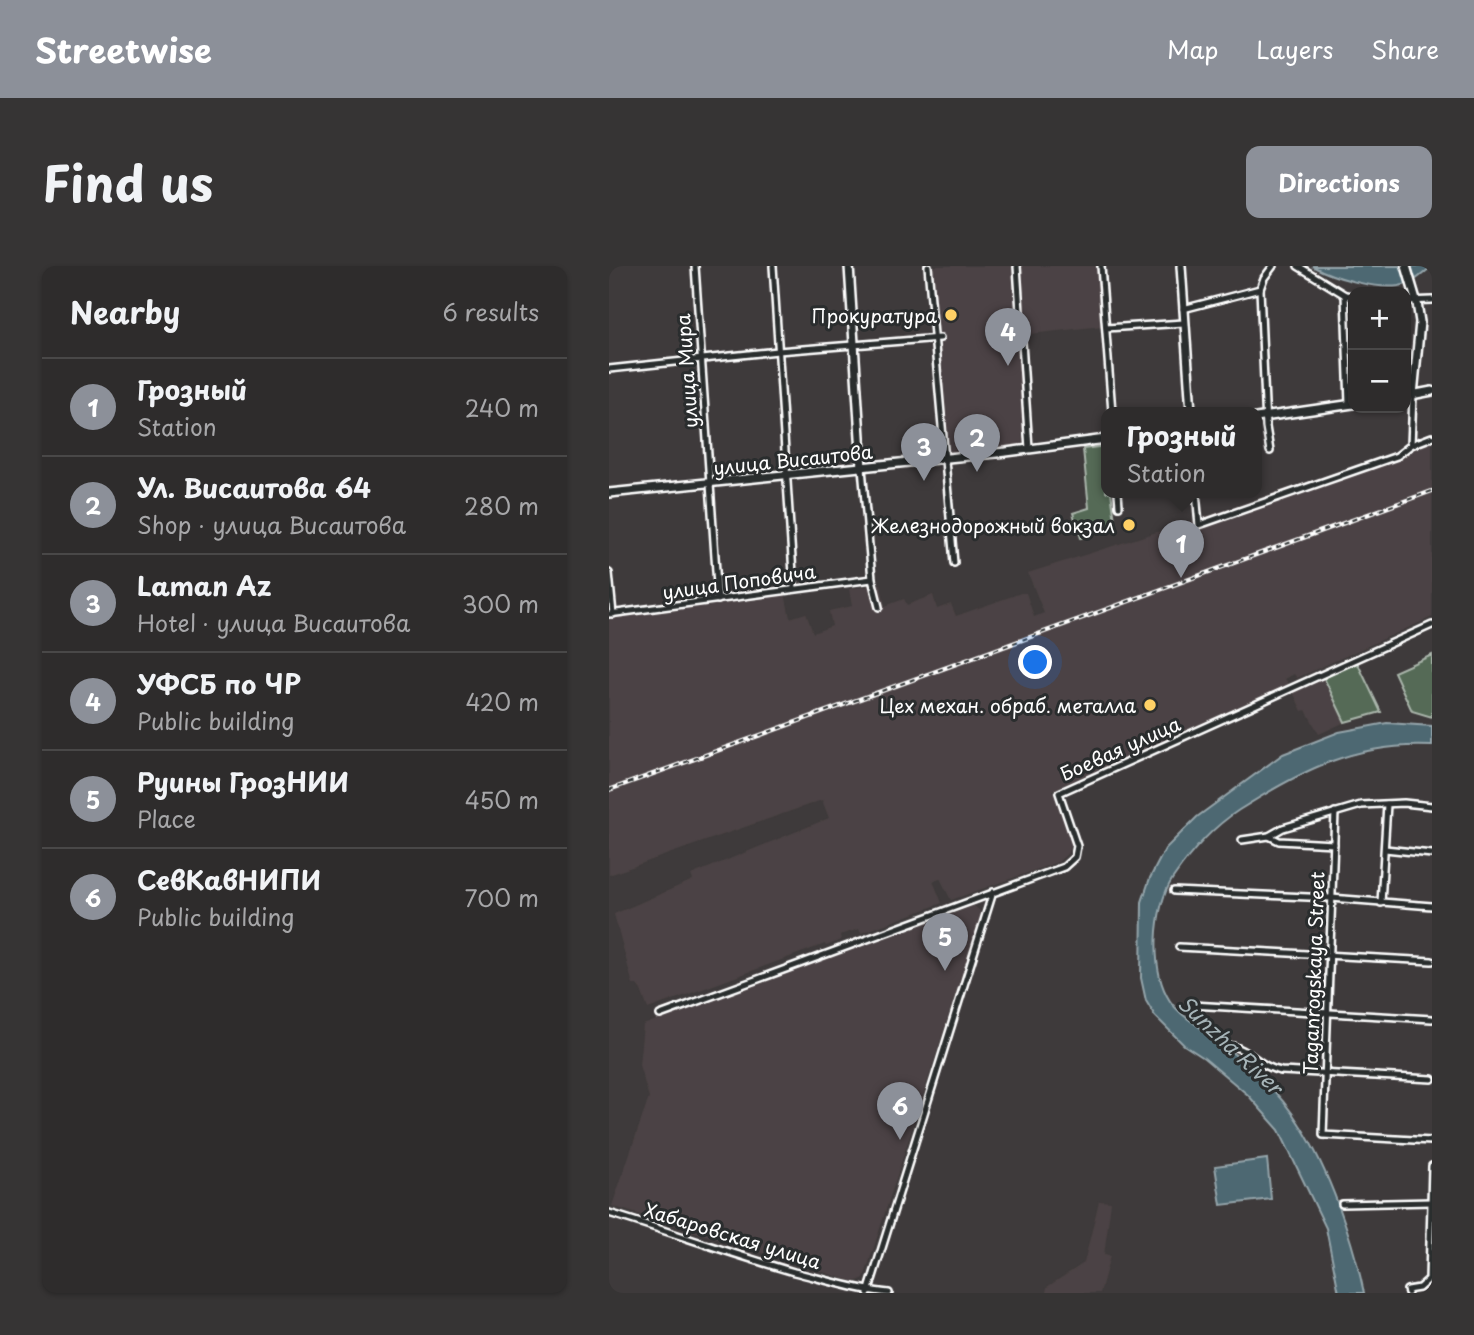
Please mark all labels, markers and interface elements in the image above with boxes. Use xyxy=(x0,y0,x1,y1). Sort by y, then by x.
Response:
text: Streetwise xyxy=(35,24,212,74)
text: Map xyxy=(1167,31,1218,67)
text: Layers xyxy=(1256,31,1333,67)
text: Share xyxy=(1371,31,1439,67)
text: Find us xyxy=(42,145,213,219)
button: Directions xyxy=(1246,146,1432,218)
map controls xyxy=(1348,287,1411,413)
button: + xyxy=(1348,287,1411,350)
text: Nearby xyxy=(70,289,180,334)
text: 6 results xyxy=(443,294,539,329)
place label: Прокуратура xyxy=(811,301,937,329)
marker: Прокуратура xyxy=(943,307,959,323)
pin: 4 xyxy=(985,308,1031,366)
street label: улица Мира xyxy=(668,313,704,429)
button: − xyxy=(1348,350,1411,413)
text: Грозный xyxy=(137,370,247,409)
text: 1 xyxy=(88,390,99,425)
text: 240 m xyxy=(465,390,539,425)
popup xyxy=(1101,407,1262,498)
text: Station xyxy=(137,409,217,444)
pin: 2 xyxy=(954,414,1000,472)
text: Грозный xyxy=(1126,416,1237,455)
pin: 3 xyxy=(901,423,947,481)
street label: улица Висаитова xyxy=(712,437,874,481)
text: Station xyxy=(1126,455,1206,490)
text: Ул. Висаитова 64 xyxy=(137,468,371,507)
text: 2 xyxy=(85,488,101,523)
text: 280 m xyxy=(464,488,539,523)
text: Shop · улица Висаитова xyxy=(137,507,406,542)
place label: Железнодорожный вокзал xyxy=(871,511,1115,539)
marker: Железнодорожный вокзал xyxy=(1121,517,1137,533)
pin: 1 xyxy=(1158,520,1204,578)
street label: улица Поповича xyxy=(660,556,818,606)
text: Laman Az xyxy=(137,566,272,605)
text: 3 xyxy=(85,586,101,621)
text: 300 m xyxy=(462,586,539,621)
text: Hotel · улица Висаитова xyxy=(137,605,410,640)
your location xyxy=(1018,645,1052,679)
text: УФСБ по ЧР xyxy=(137,664,301,703)
text: 4 xyxy=(85,684,101,719)
text: 420 m xyxy=(465,684,539,719)
place label: Цех механ. обраб. металла xyxy=(880,691,1136,719)
marker: Цех механ. обраб. металла xyxy=(1142,697,1158,713)
text: Public building xyxy=(137,703,294,738)
street label: Боевая улица xyxy=(1055,709,1185,787)
text: Руины ГрозНИИ xyxy=(137,762,349,801)
text: 5 xyxy=(86,782,100,817)
text: 450 m xyxy=(465,782,539,817)
text: Place xyxy=(137,801,196,836)
text: СевКавНИПИ xyxy=(137,860,321,899)
street label: Taganrogskaya Street xyxy=(1295,871,1331,1075)
text: 6 xyxy=(85,880,101,915)
text: 700 m xyxy=(464,880,539,915)
text: Public building xyxy=(137,899,294,934)
pin: 5 xyxy=(922,913,968,971)
water label: Sunzha River xyxy=(1171,987,1292,1103)
pin: 6 xyxy=(877,1082,923,1140)
street label: Хабаровская улица xyxy=(641,1195,825,1275)

